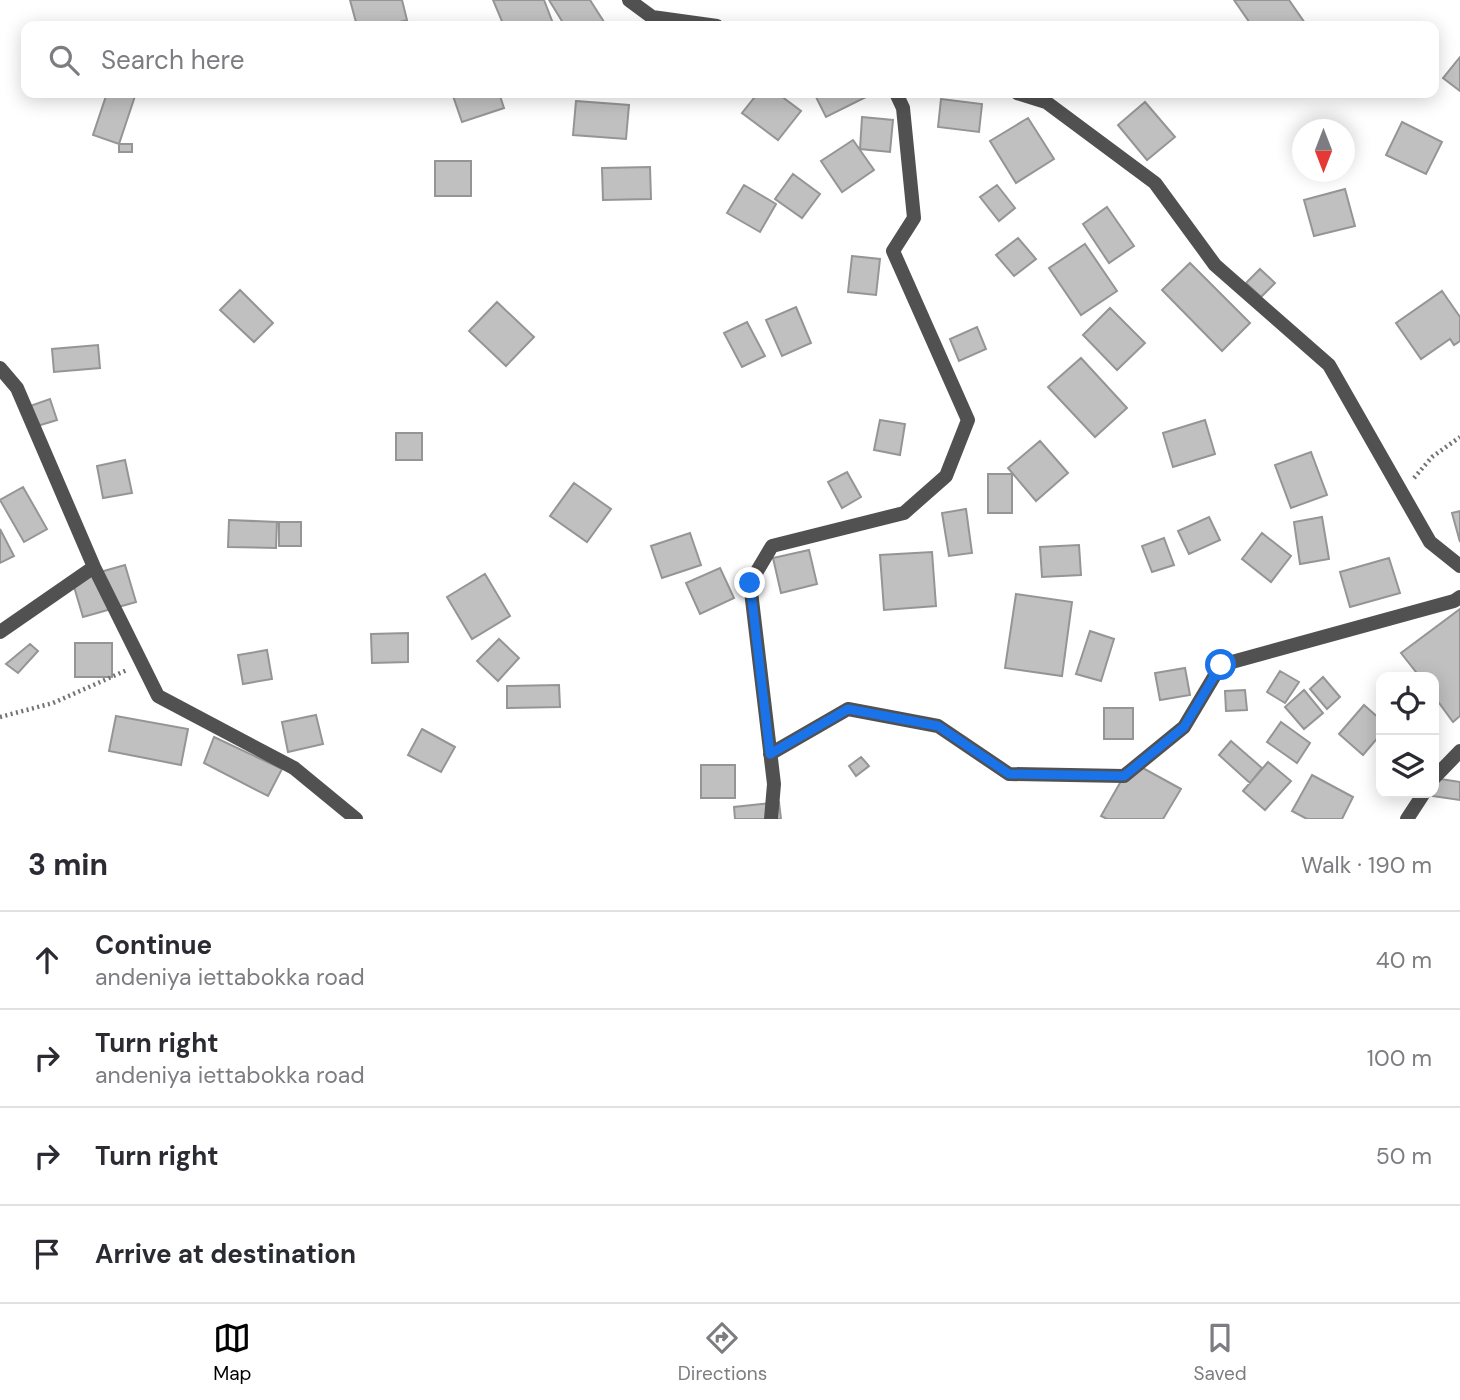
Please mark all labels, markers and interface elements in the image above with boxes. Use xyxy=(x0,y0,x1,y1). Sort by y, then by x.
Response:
search box xyxy=(21,21,1439,98)
icon: search xyxy=(45,41,83,79)
text: Search here xyxy=(101,43,244,77)
north arrow xyxy=(1292,119,1355,182)
route end xyxy=(734,567,765,598)
route start xyxy=(1205,649,1236,680)
map controls xyxy=(1376,672,1439,798)
button: locate xyxy=(1376,672,1439,735)
button: layers xyxy=(1376,735,1439,798)
text: 3 min xyxy=(28,845,108,884)
text: Walk · 190 m xyxy=(1301,850,1432,880)
text: Continue xyxy=(95,928,212,962)
icon: ahead xyxy=(28,941,66,979)
text: 40 m xyxy=(1376,945,1432,975)
text: andeniya iettabokka road xyxy=(95,962,365,992)
text: Turn right xyxy=(95,1026,219,1060)
icon: right xyxy=(28,1039,66,1077)
text: 100 m xyxy=(1367,1043,1432,1073)
text: andeniya iettabokka road xyxy=(95,1060,365,1090)
icon: right xyxy=(28,1137,66,1175)
text: Turn right xyxy=(95,1139,219,1173)
text: 50 m xyxy=(1376,1141,1432,1171)
icon: arrive xyxy=(28,1235,66,1273)
text: Arrive at destination xyxy=(95,1237,356,1271)
tab: Map xyxy=(213,1319,251,1386)
tab: Directions xyxy=(678,1319,767,1386)
tab: Saved xyxy=(1194,1319,1247,1386)

